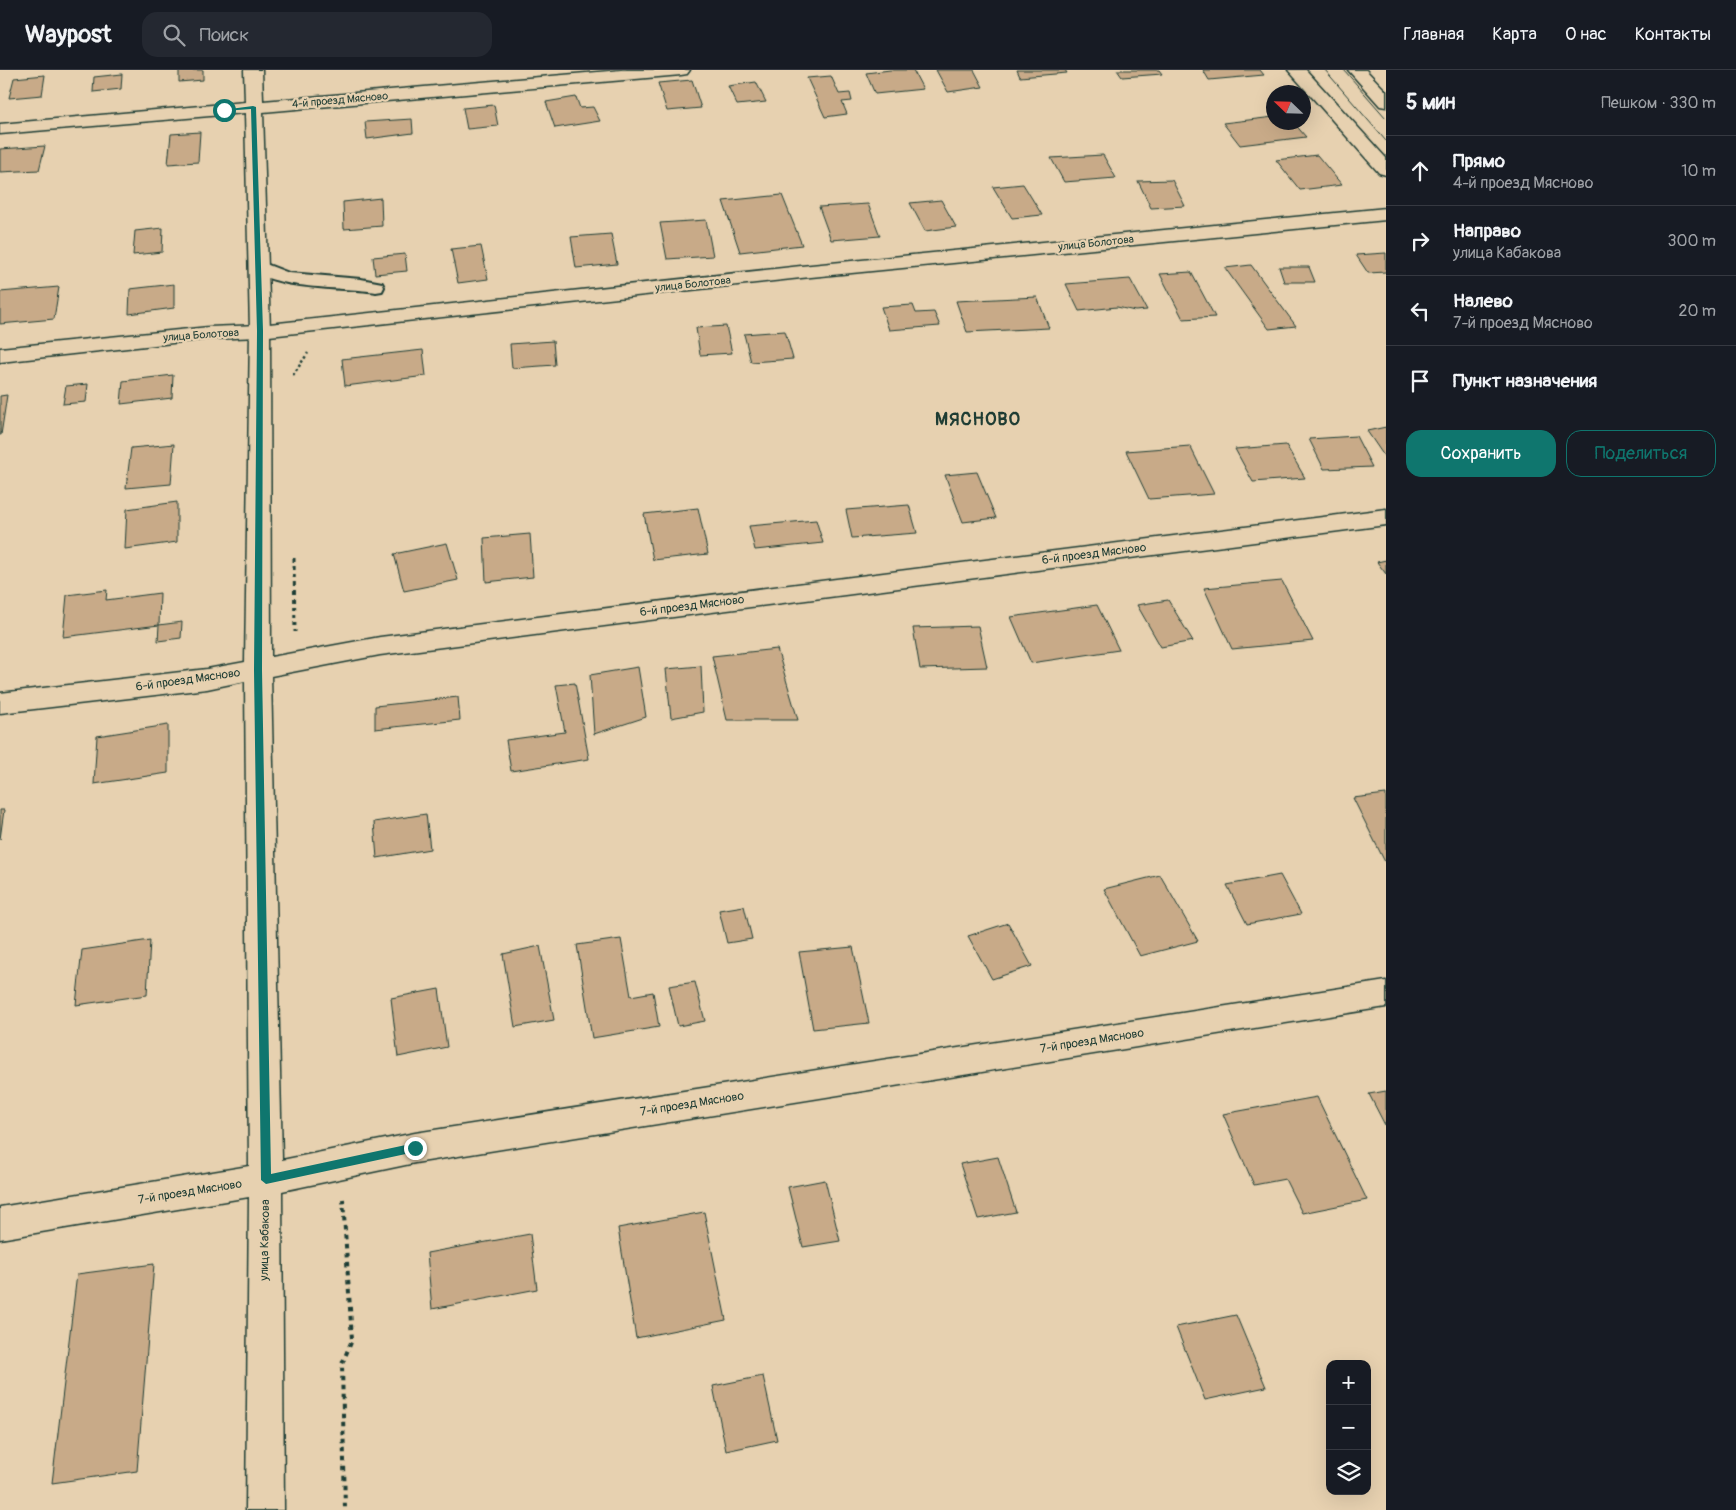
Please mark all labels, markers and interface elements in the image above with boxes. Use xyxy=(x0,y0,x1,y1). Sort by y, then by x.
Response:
search box xyxy=(142,12,492,57)
text: Waypost xyxy=(25,20,112,49)
icon: search xyxy=(160,21,188,49)
text: Поиск xyxy=(200,23,249,47)
text: Главная xyxy=(1403,23,1464,46)
text: Карта xyxy=(1492,23,1537,46)
text: О нас xyxy=(1565,23,1607,46)
text: Контакты xyxy=(1635,23,1711,46)
north arrow xyxy=(1266,85,1311,130)
street label: 4-й проезд Мясново xyxy=(291,89,389,111)
text: 5 мин xyxy=(1406,89,1456,116)
text: Пешком · 330 m xyxy=(1601,93,1716,113)
route start xyxy=(213,99,236,122)
text: Прямо xyxy=(1453,149,1505,173)
icon: ahead xyxy=(1406,157,1434,185)
text: 10 m xyxy=(1681,161,1716,181)
text: 4-й проезд Мясново xyxy=(1453,173,1593,193)
text: Направо xyxy=(1453,219,1521,243)
icon: right xyxy=(1406,227,1434,255)
text: 300 m xyxy=(1668,231,1716,251)
street label: улица Болотова xyxy=(1057,233,1134,254)
text: улица Кабакова xyxy=(1453,243,1561,263)
street label: улица Болотова xyxy=(654,274,731,295)
text: Налево xyxy=(1453,289,1513,313)
icon: left xyxy=(1406,297,1434,325)
text: 20 m xyxy=(1678,301,1716,321)
text: 7-й проезд Мясново xyxy=(1453,313,1593,333)
street label: улица Болотова xyxy=(162,326,239,344)
icon: arrive xyxy=(1406,367,1434,395)
text: Пункт назначения xyxy=(1453,369,1597,393)
district label: МЯСНОВО xyxy=(935,408,1021,431)
button: Сохранить xyxy=(1406,430,1556,477)
button: Поделиться xyxy=(1566,430,1716,477)
street label: 6-й проезд Мясново xyxy=(1041,540,1148,568)
street label: 6-й проезд Мясново xyxy=(639,592,746,620)
street label: 6-й проезд Мясново xyxy=(135,665,242,695)
street label: 7-й проезд Мясново xyxy=(1039,1025,1145,1057)
street label: 7-й проезд Мясново xyxy=(639,1088,745,1120)
route end xyxy=(404,1137,427,1160)
street label: 7-й проезд Мясново xyxy=(137,1176,243,1208)
street label: улица Кабакова xyxy=(257,1199,273,1282)
map controls xyxy=(1326,1360,1371,1495)
button: + xyxy=(1326,1360,1371,1405)
button: − xyxy=(1326,1405,1371,1450)
button: layers xyxy=(1326,1450,1371,1495)

